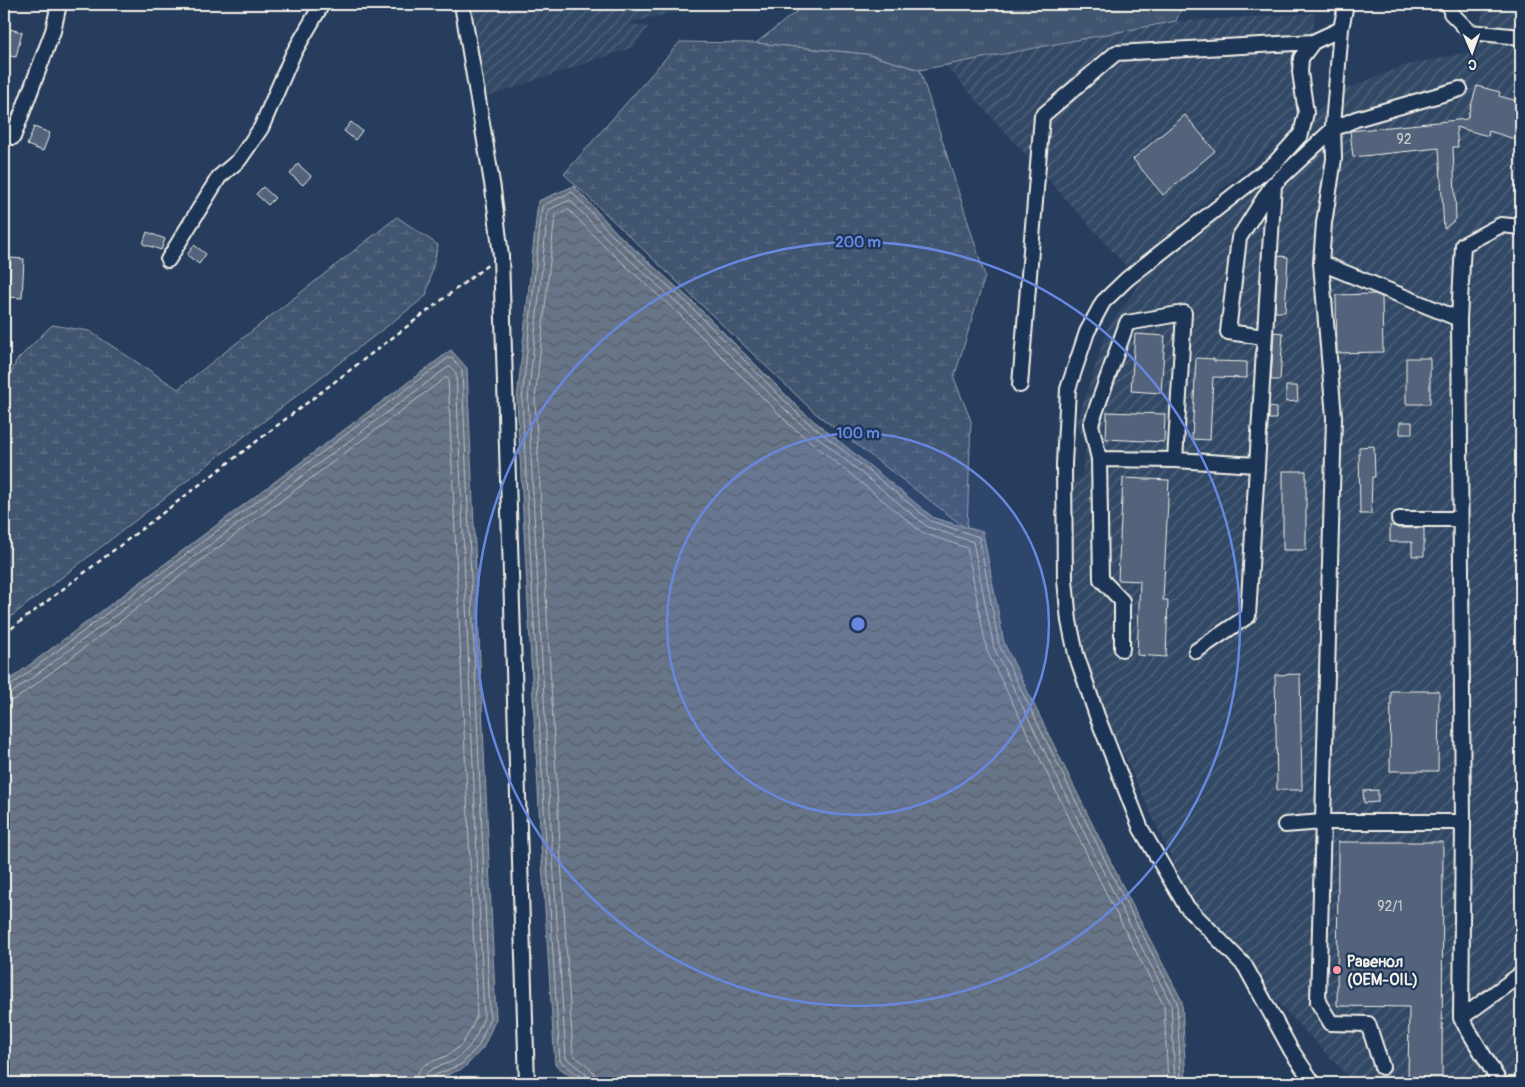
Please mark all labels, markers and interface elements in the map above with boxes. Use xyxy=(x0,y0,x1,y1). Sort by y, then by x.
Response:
north arrow xyxy=(1448,28,1498,78)
text: С xyxy=(1467,56,1477,73)
house number: 92 xyxy=(1396,131,1412,148)
text: 200 m xyxy=(835,233,881,252)
text: 100 m xyxy=(837,424,879,443)
centre of rings xyxy=(849,615,867,633)
house number: 92/1 xyxy=(1377,898,1403,915)
place label: Равенол (OEM-OIL) xyxy=(1347,952,1418,990)
marker: Равенол (OEM-OIL) xyxy=(1331,964,1343,976)

